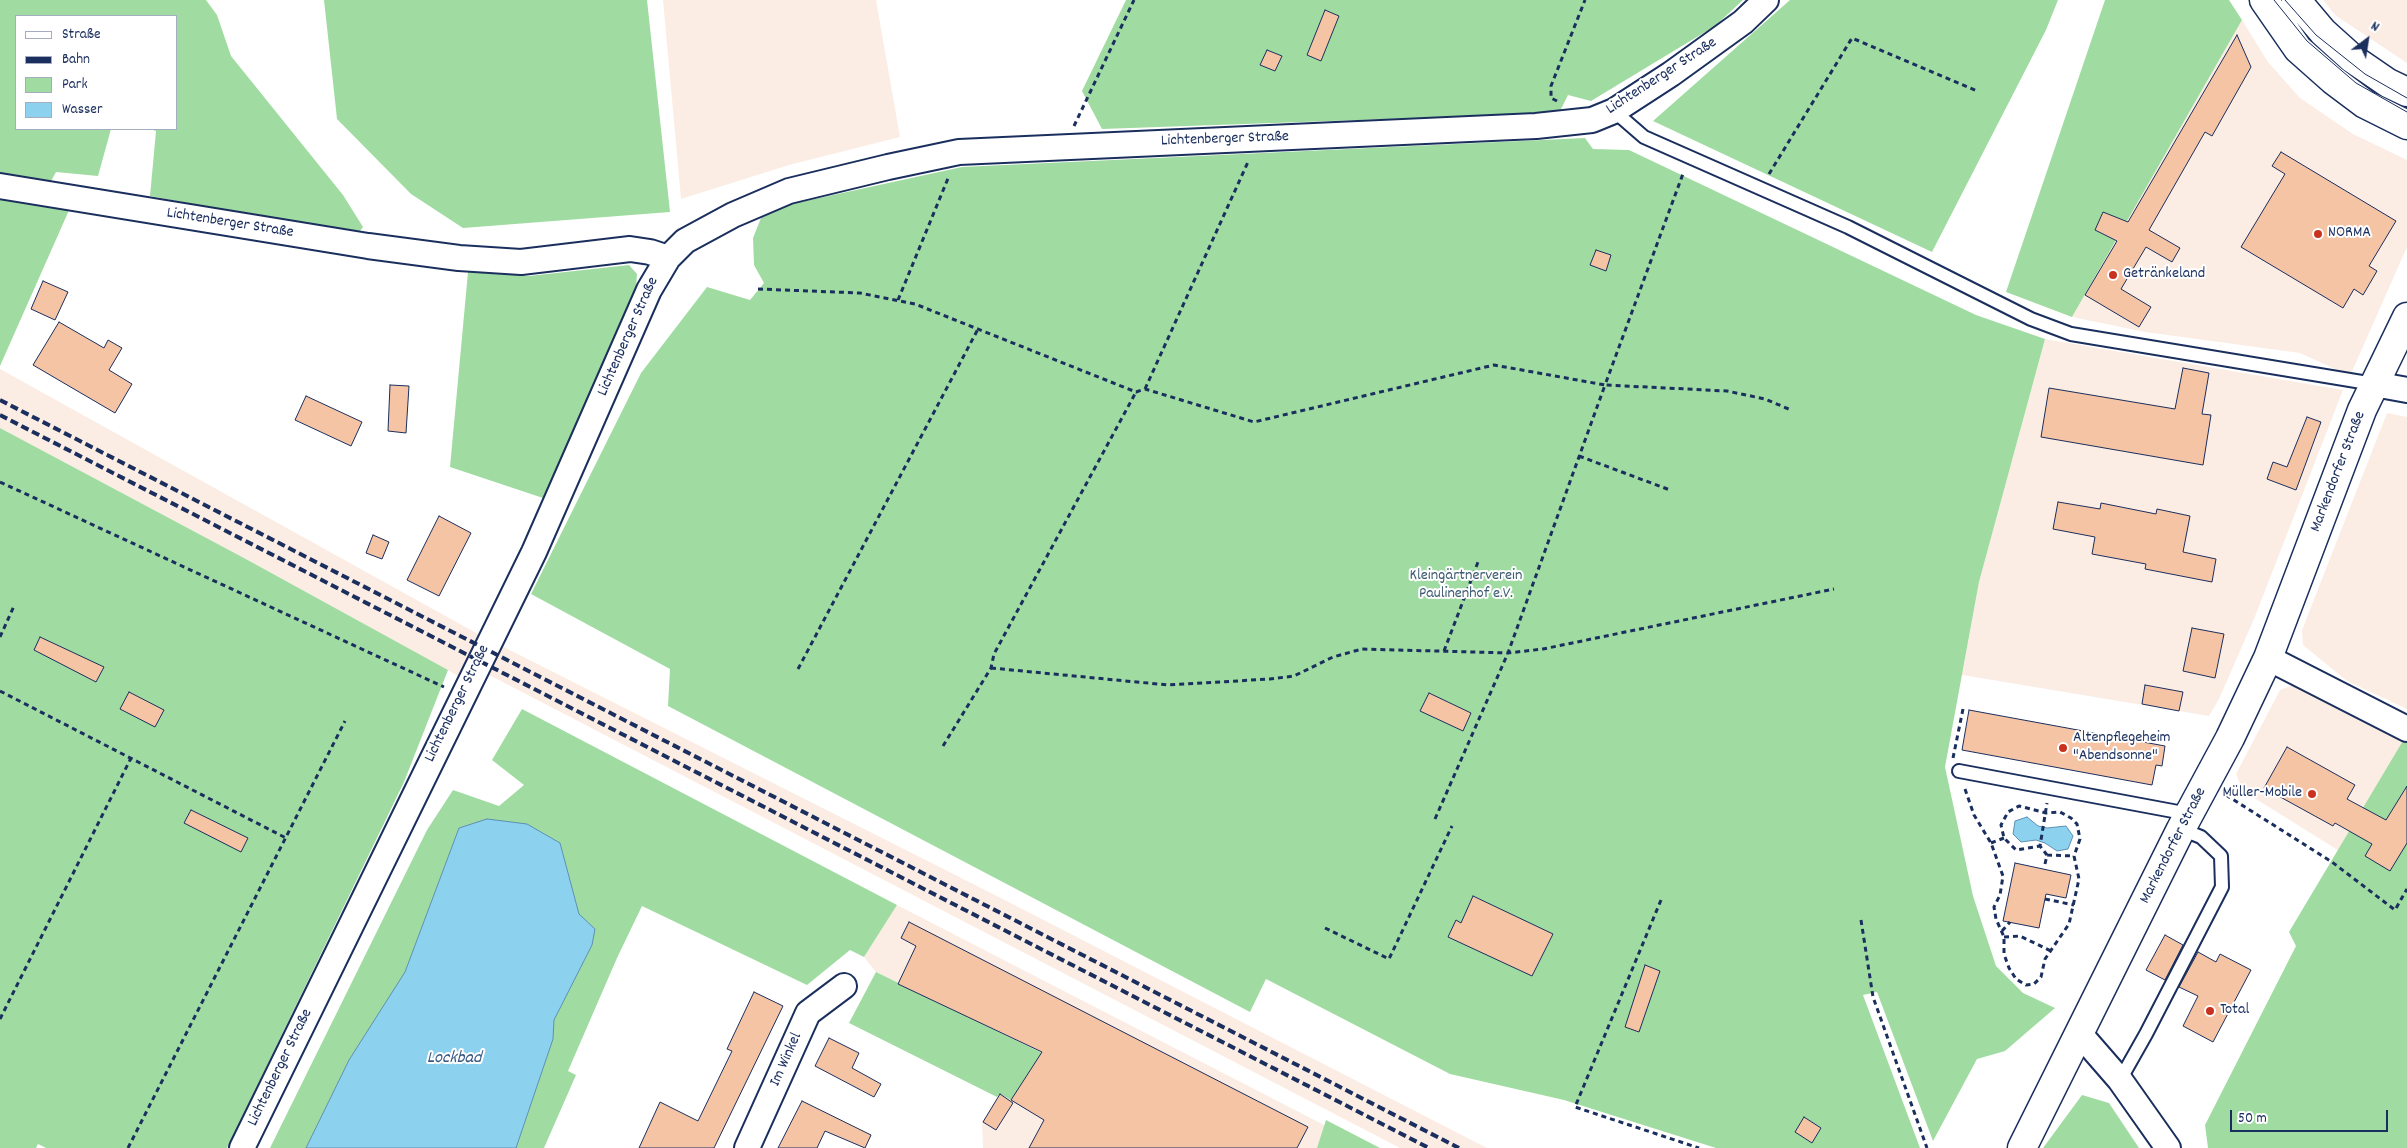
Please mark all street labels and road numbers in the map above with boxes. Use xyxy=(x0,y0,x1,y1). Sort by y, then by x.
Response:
street label: Lichtenberger Straße xyxy=(1603,34,1721,120)
street label: Lichtenberger Straße xyxy=(1161,128,1289,152)
street label: Lichtenberger Straße xyxy=(165,204,295,244)
street label: Lichtenberger Straße xyxy=(594,275,664,399)
street label: Markendorfer Straße xyxy=(2307,409,2371,535)
street label: Lichtenberger Straße xyxy=(421,642,495,766)
street label: Markendorfer Straße xyxy=(2136,785,2212,907)
street label: Lichtenberger Straße xyxy=(244,1006,318,1130)
street label: Im Winkel xyxy=(767,1030,807,1090)

